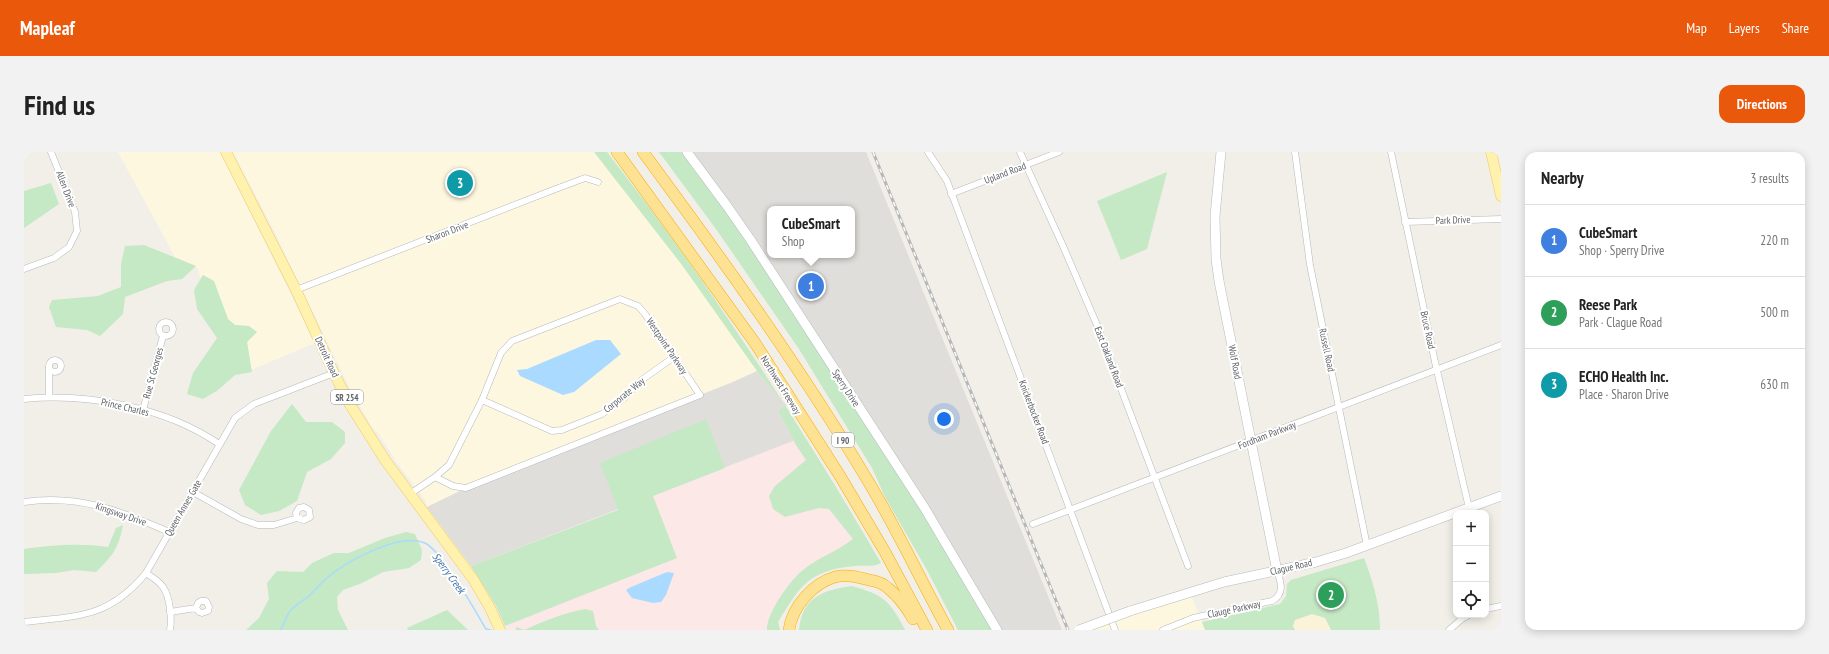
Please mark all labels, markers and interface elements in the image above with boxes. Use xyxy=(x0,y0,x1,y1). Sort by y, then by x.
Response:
text: Mapleaf xyxy=(20,16,75,40)
text: Map xyxy=(1686,19,1707,37)
text: Layers xyxy=(1729,19,1760,37)
text: Share xyxy=(1782,19,1809,37)
button: Directions xyxy=(1719,85,1805,123)
text: Find us xyxy=(24,86,95,123)
street label: Upland Road xyxy=(982,159,1028,187)
text: Nearby xyxy=(1541,167,1584,189)
pin: 3 xyxy=(447,168,473,198)
street label: Allen Drive xyxy=(53,169,79,209)
text: 3 results xyxy=(1750,170,1789,187)
popup xyxy=(767,206,855,258)
street label: Park Drive xyxy=(1435,213,1471,227)
text: CubeSmart xyxy=(782,214,840,233)
street label: Sharon Drive xyxy=(424,218,470,246)
text: CubeSmart xyxy=(1579,223,1637,242)
text: 1 xyxy=(1551,232,1557,249)
text: 220 m xyxy=(1760,232,1789,249)
text: Shop xyxy=(782,233,804,250)
text: Shop · Sperry Drive xyxy=(1579,242,1664,259)
pin: 1 xyxy=(798,271,824,301)
text: Reese Park xyxy=(1579,295,1637,314)
text: 2 xyxy=(1551,304,1557,321)
text: 500 m xyxy=(1760,304,1789,321)
street label: Bruce Road xyxy=(1418,310,1438,350)
text: Park · Clague Road xyxy=(1579,314,1662,331)
street label: Westpoint Parkway xyxy=(643,315,691,377)
street label: East Oakland Road xyxy=(1091,325,1127,389)
street label: Russell Road xyxy=(1316,327,1338,373)
street label: Detroit Road xyxy=(312,335,342,379)
street label: Wolf Road xyxy=(1225,344,1245,380)
street label: Rue St Georges xyxy=(140,345,166,400)
street label: Northwest Freeway xyxy=(758,353,804,417)
street label: Sperry Drive xyxy=(829,367,863,409)
text: ECHO Health Inc. xyxy=(1579,367,1669,386)
street label: Corporate Way xyxy=(601,374,648,416)
text: 3 xyxy=(1551,376,1557,393)
text: 630 m xyxy=(1760,376,1789,393)
street label: Knickerbocker Road xyxy=(1016,378,1052,446)
text: Place · Sharon Drive xyxy=(1579,386,1669,403)
road number: SR 254 xyxy=(331,390,363,404)
street label: Prince Charles xyxy=(100,395,151,419)
your location xyxy=(934,409,954,429)
street label: Fordham Parkway xyxy=(1236,418,1298,452)
road number: I 90 xyxy=(832,433,854,447)
street label: Queen Annes Gate xyxy=(162,477,204,539)
street label: Kingsway Drive xyxy=(94,499,148,529)
map controls xyxy=(1453,510,1489,618)
button: + xyxy=(1453,510,1489,546)
button: − xyxy=(1453,546,1489,582)
water label: Sperry Creek xyxy=(429,550,470,598)
street label: Clague Road xyxy=(1269,556,1313,578)
pin: 2 xyxy=(1318,580,1344,610)
button: locate xyxy=(1453,582,1489,618)
street label: Clauge Parkway xyxy=(1206,597,1262,621)

